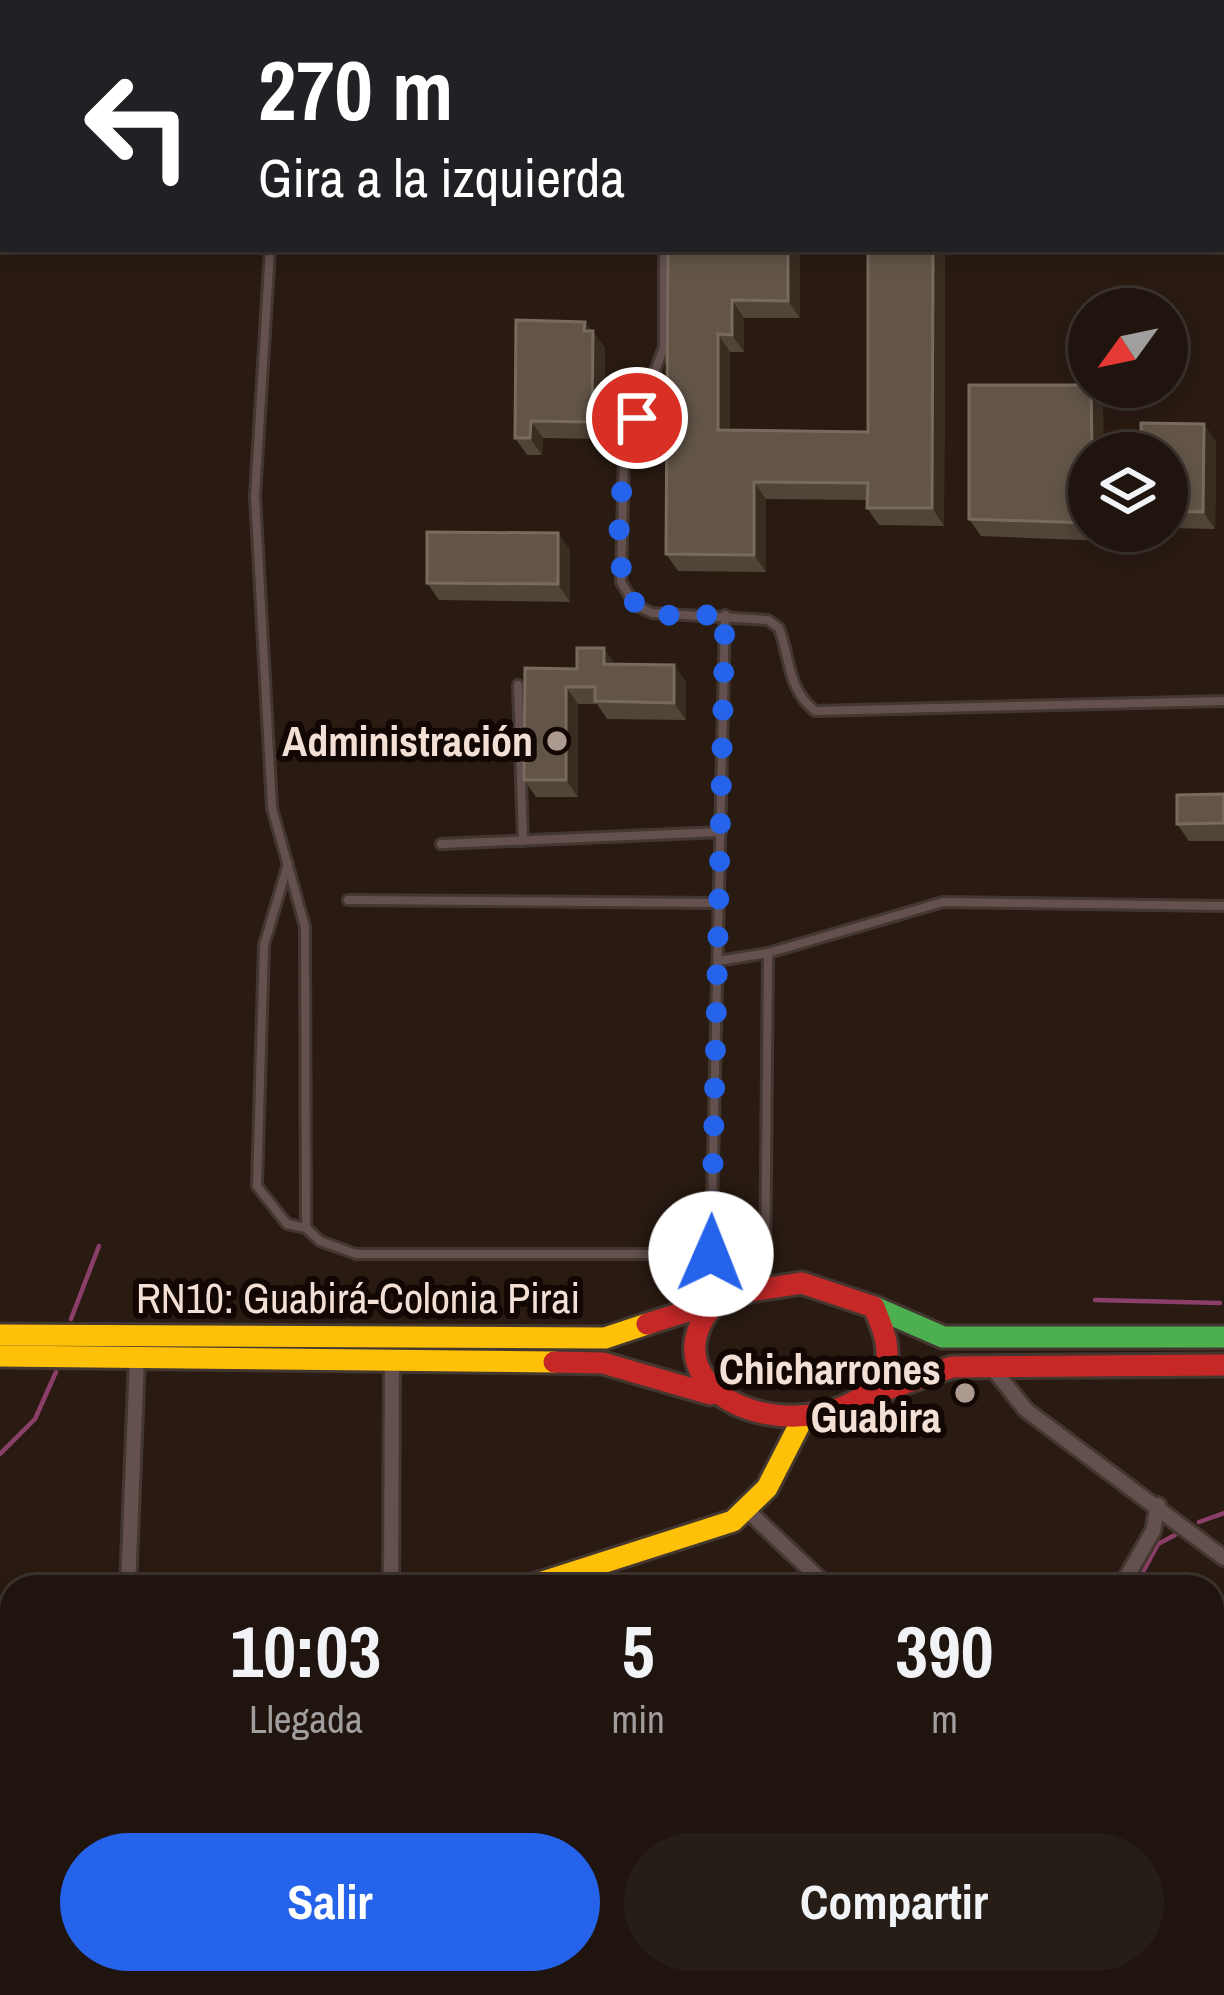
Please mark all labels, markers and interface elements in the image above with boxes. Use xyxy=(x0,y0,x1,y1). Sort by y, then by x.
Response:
text: 270 m xyxy=(258,33,453,146)
icon: left xyxy=(60,48,216,204)
text: Gira a la izquierda xyxy=(258,141,625,214)
north arrow xyxy=(1068,288,1188,408)
map controls xyxy=(1068,288,1188,552)
pin xyxy=(586,367,688,469)
icon: arrive xyxy=(604,385,670,451)
button: layers xyxy=(1068,432,1188,552)
place label: Administración xyxy=(282,713,533,769)
marker: Administración xyxy=(544,728,570,754)
position arrow xyxy=(648,1191,774,1317)
street label: RN10: Guabirá-Colonia Pirai xyxy=(136,1270,580,1326)
place label: Chicharrones Guabira xyxy=(719,1341,941,1445)
marker: Chicharrones Guabira xyxy=(952,1380,978,1406)
text: 10:03 xyxy=(230,1602,381,1699)
text: 5 xyxy=(622,1602,655,1699)
text: 390 xyxy=(895,1602,994,1699)
text: Llegada xyxy=(249,1693,363,1745)
text: min xyxy=(612,1693,665,1745)
text: m xyxy=(931,1693,958,1745)
button: Salir xyxy=(60,1833,600,1971)
button: Compartir xyxy=(624,1833,1164,1971)

